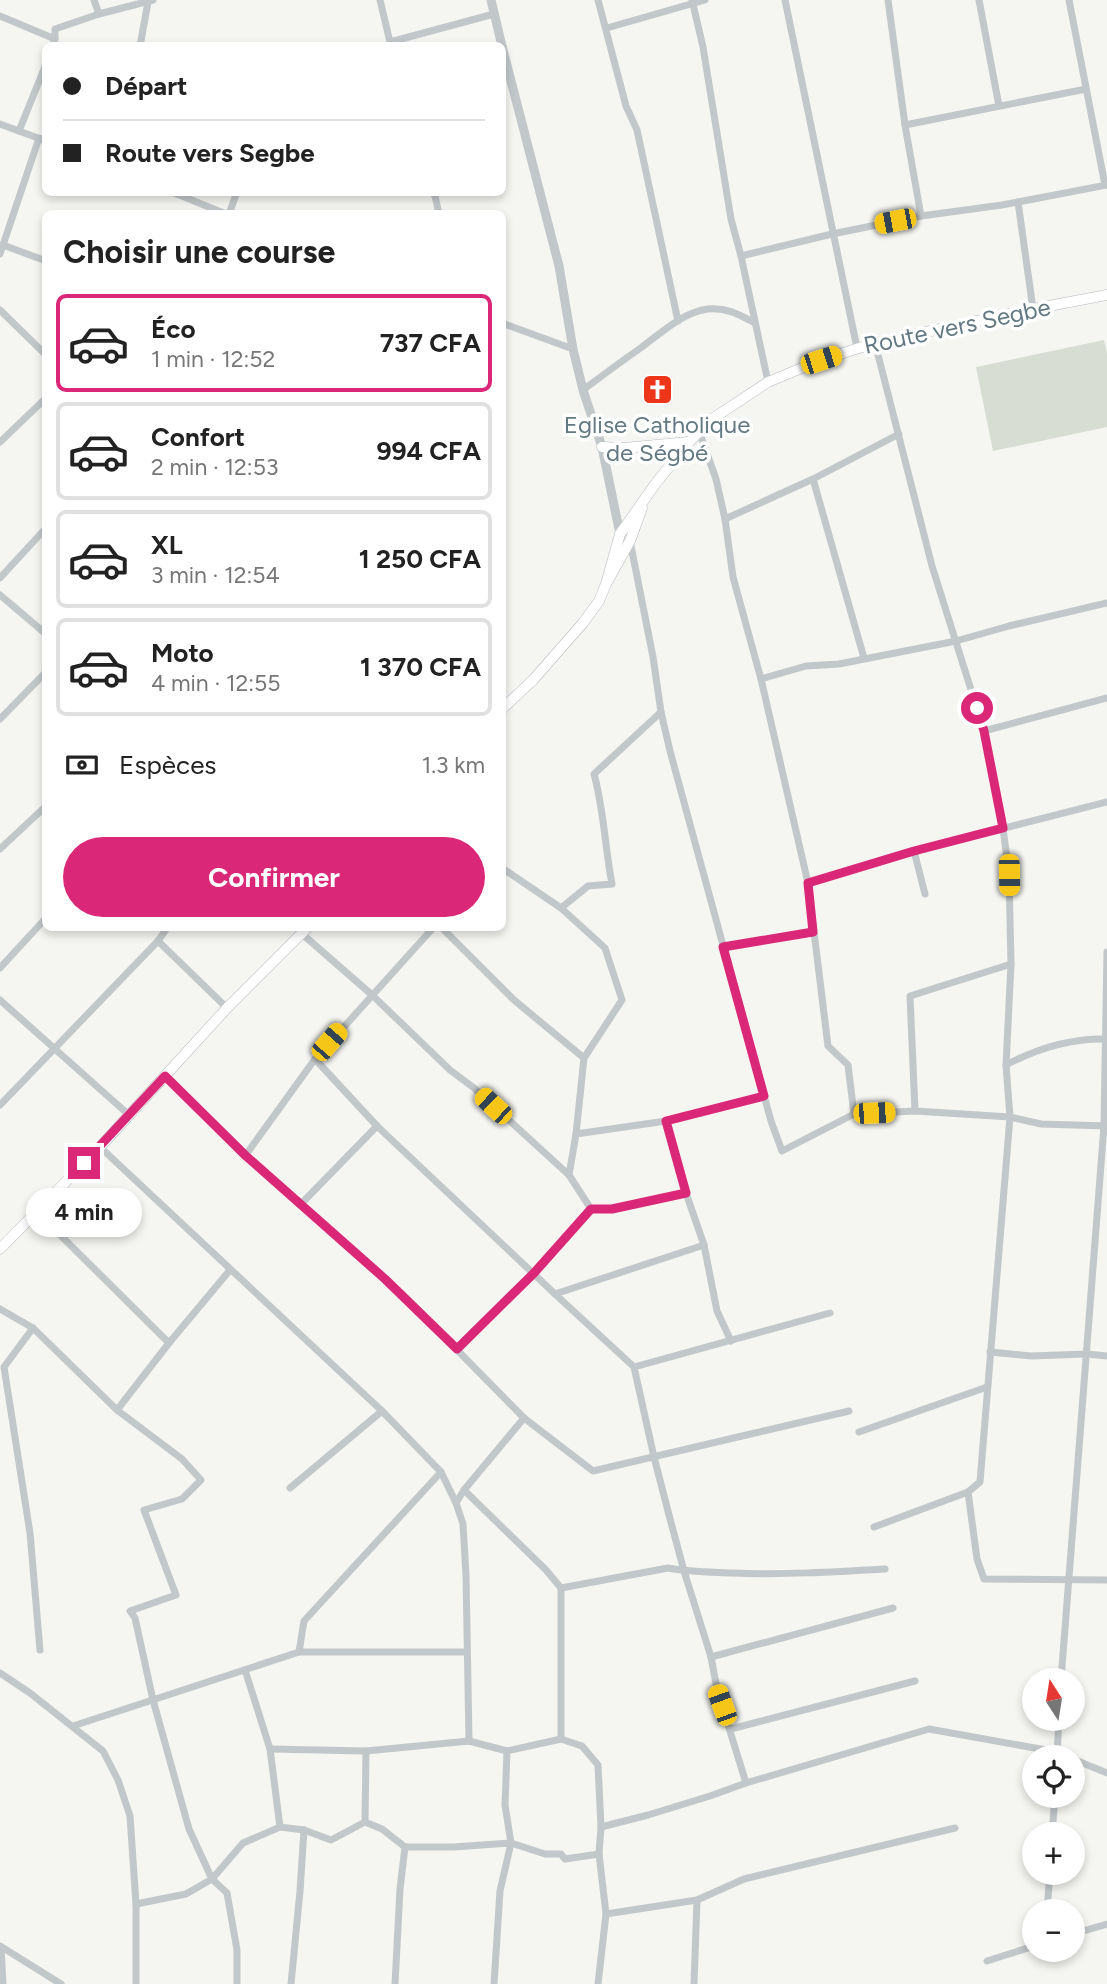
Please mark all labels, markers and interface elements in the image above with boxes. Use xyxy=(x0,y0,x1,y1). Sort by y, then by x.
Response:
text: Départ xyxy=(105,70,187,102)
text: Route vers Segbe xyxy=(105,137,315,169)
car xyxy=(873,207,918,235)
text: Choisir une course xyxy=(63,233,335,271)
street label: Route vers Segbe xyxy=(861,292,1053,360)
icon: car xyxy=(67,312,130,375)
text: Éco xyxy=(151,313,196,345)
text: 737 CFA xyxy=(380,327,481,359)
car xyxy=(798,344,845,376)
text: 1 min · 12:52 xyxy=(151,345,275,373)
church icon: Eglise Catholique de Ségbé xyxy=(640,373,674,407)
place label: Eglise Catholique de Ségbé xyxy=(564,410,750,467)
icon: car xyxy=(67,420,130,483)
text: Confort xyxy=(151,421,245,453)
text: 994 CFA xyxy=(376,435,481,467)
text: 2 min · 12:53 xyxy=(151,453,278,481)
icon: car xyxy=(67,528,130,591)
text: XL xyxy=(151,529,183,561)
text: 1 250 CFA xyxy=(359,543,481,575)
text: 3 min · 12:54 xyxy=(151,561,280,589)
icon: car xyxy=(67,636,130,699)
text: Moto xyxy=(151,637,214,669)
text: 1 370 CFA xyxy=(360,651,481,683)
text: 4 min · 12:55 xyxy=(151,669,281,697)
route start xyxy=(961,692,993,724)
icon: cash xyxy=(63,746,101,784)
text: Espèces xyxy=(119,749,216,781)
text: 1.3 km xyxy=(422,751,485,779)
button: Confirmer xyxy=(63,837,485,917)
car xyxy=(999,854,1020,896)
car xyxy=(308,1019,351,1065)
car xyxy=(471,1084,516,1128)
car xyxy=(853,1102,896,1124)
route end xyxy=(68,1147,100,1179)
callout: 4 min xyxy=(26,1188,142,1236)
text: 4 min xyxy=(54,1198,114,1226)
north arrow xyxy=(1022,1668,1085,1731)
map controls xyxy=(1022,1668,1085,1962)
car xyxy=(705,1682,740,1728)
button: locate xyxy=(1022,1745,1085,1808)
button: + xyxy=(1022,1822,1085,1885)
button: − xyxy=(1022,1899,1085,1962)

